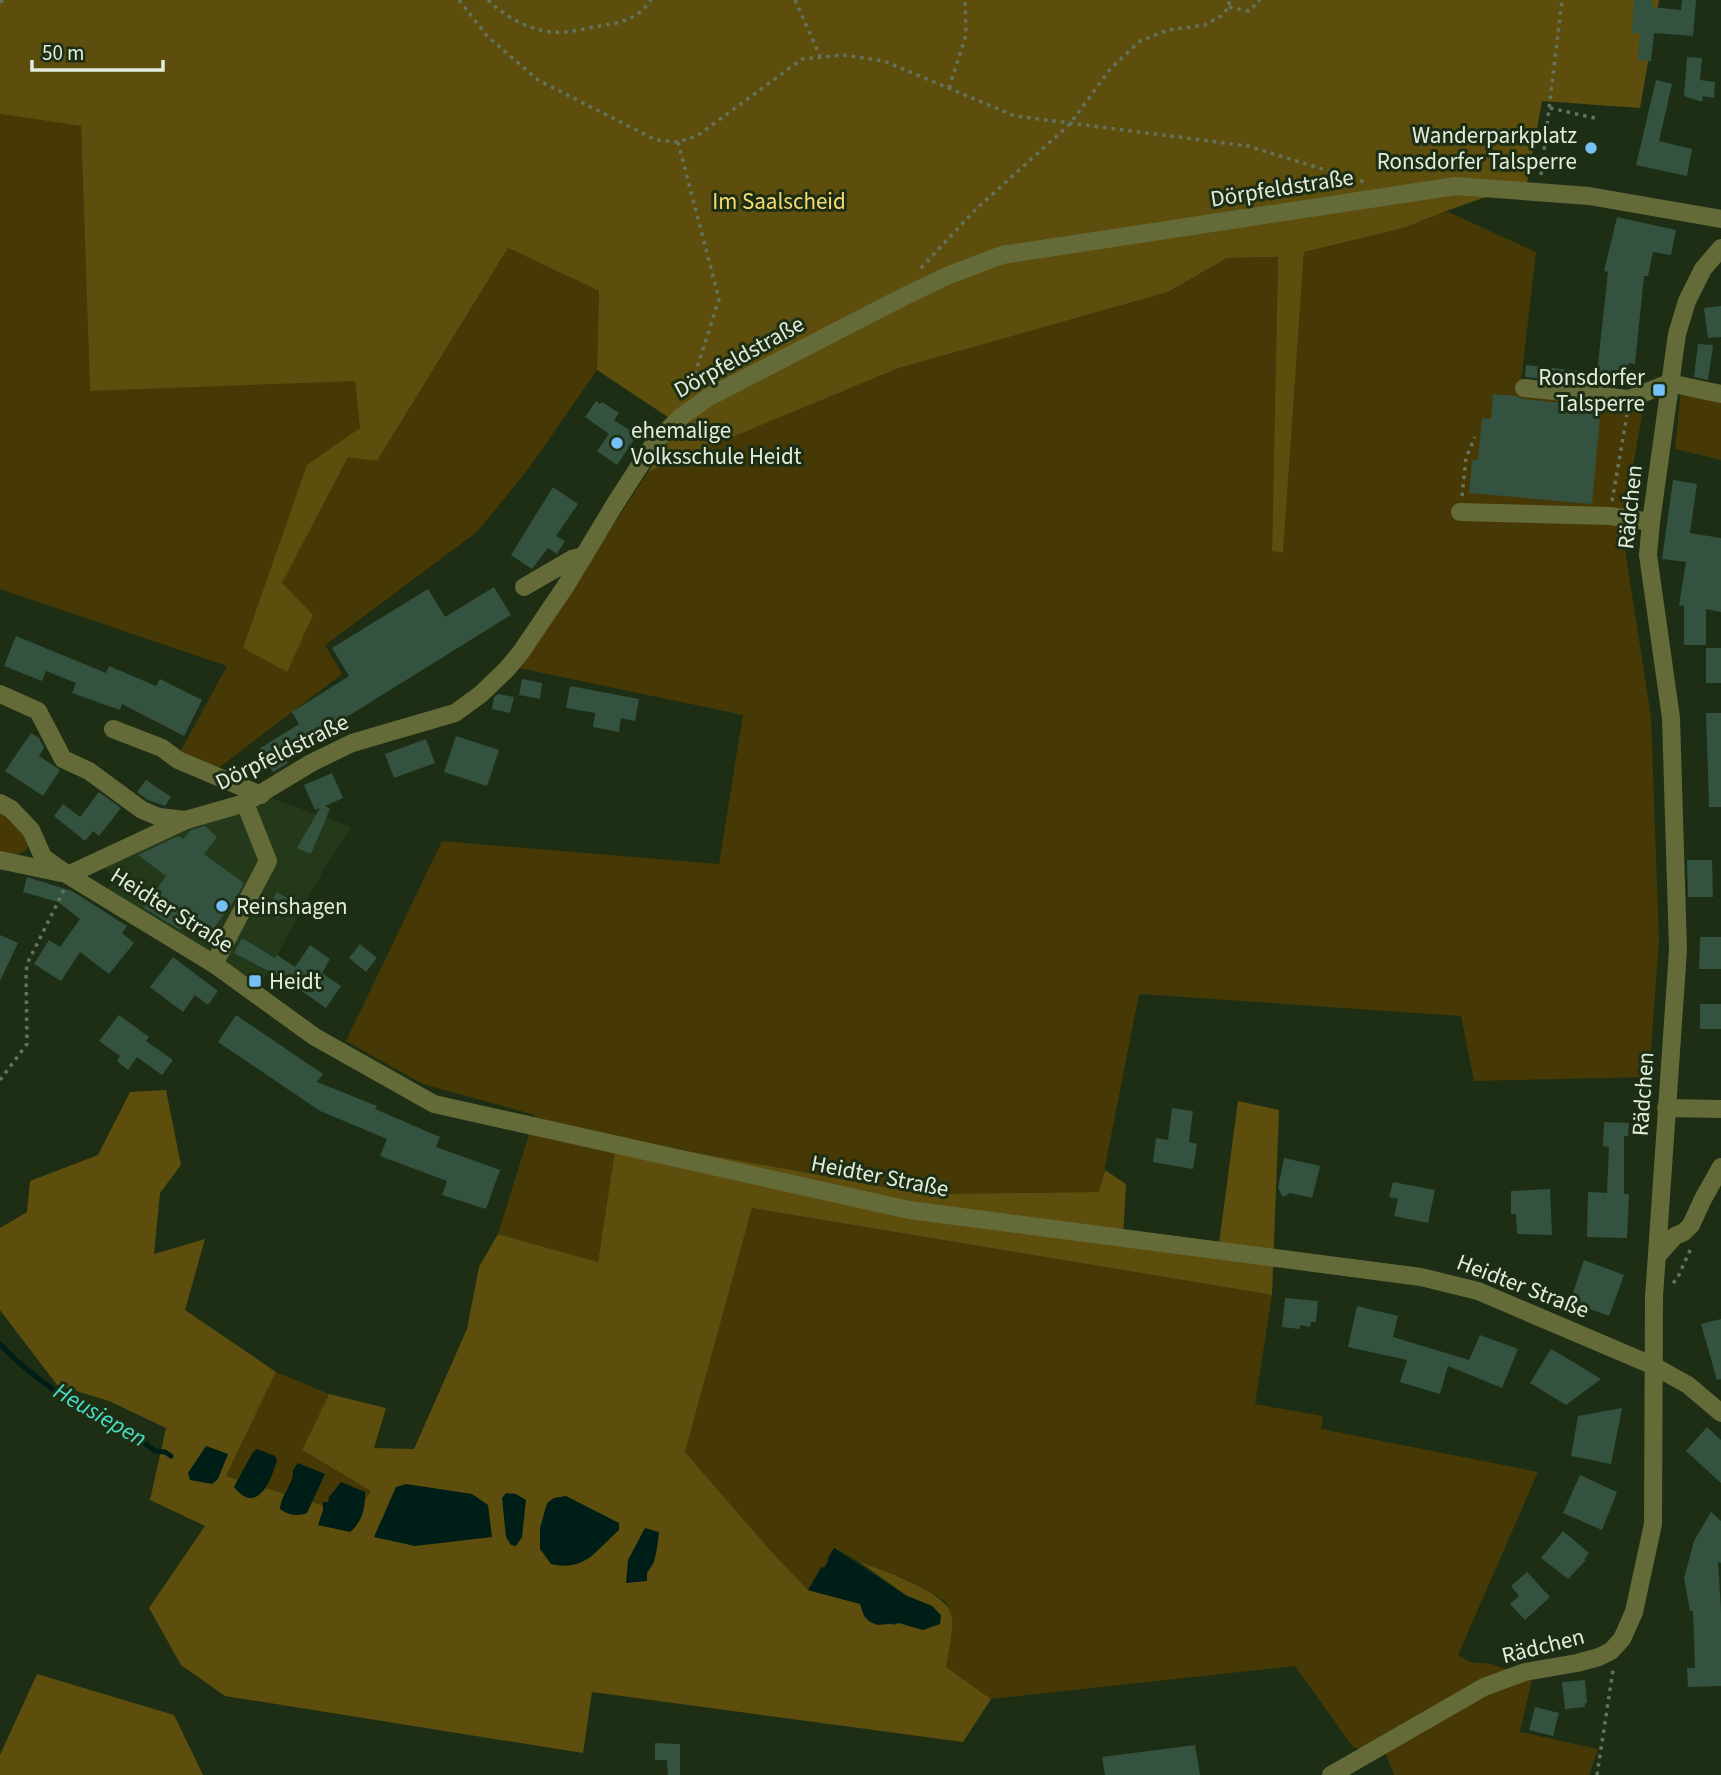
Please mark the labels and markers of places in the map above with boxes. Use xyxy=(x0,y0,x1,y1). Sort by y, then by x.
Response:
place label: Wanderparkplatz Ronsdorfer Talsperre xyxy=(1377,119,1577,178)
marker: Wanderparkplatz Ronsdorfer Talsperre xyxy=(1583,140,1599,156)
place label: Ronsdorfer Talsperre xyxy=(1538,361,1646,420)
marker: Ronsdorfer Talsperre xyxy=(1651,382,1667,398)
place label: ehemalige Volksschule Heidt xyxy=(631,414,802,473)
marker: ehemalige Volksschule Heidt xyxy=(609,435,625,451)
place label: Reinshagen xyxy=(236,890,348,923)
marker: Reinshagen xyxy=(214,898,230,914)
place label: Heidt xyxy=(269,965,322,998)
marker: Heidt xyxy=(247,973,263,989)

